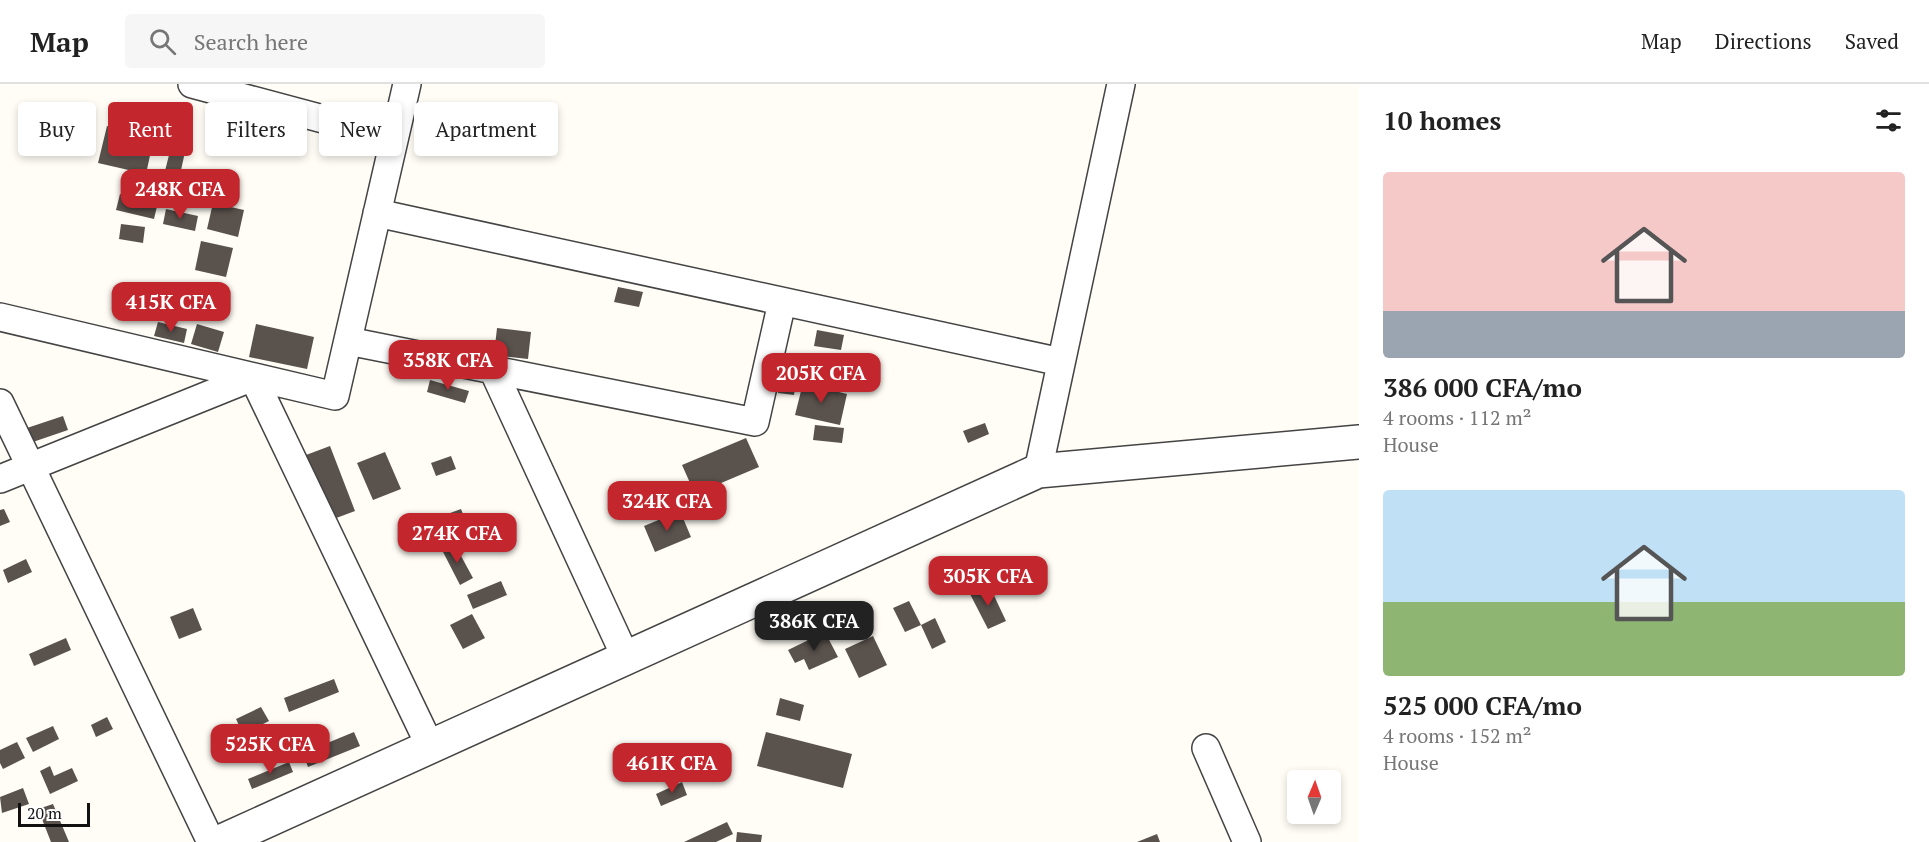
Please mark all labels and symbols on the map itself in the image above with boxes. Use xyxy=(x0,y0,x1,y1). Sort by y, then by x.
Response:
pin: 248K CFA xyxy=(118,169,242,220)
pin: 415K CFA xyxy=(109,282,233,333)
pin: 358K CFA xyxy=(386,340,510,391)
pin: 205K CFA xyxy=(759,353,883,404)
pin: 324K CFA xyxy=(605,481,729,532)
pin: 274K CFA xyxy=(395,513,519,564)
pin: 305K CFA xyxy=(926,556,1050,607)
pin: 386K CFA xyxy=(752,601,876,652)
pin: 525K CFA xyxy=(208,724,332,775)
pin: 461K CFA xyxy=(610,743,734,794)
north arrow xyxy=(1287,770,1341,824)
scale bar xyxy=(18,800,90,828)

